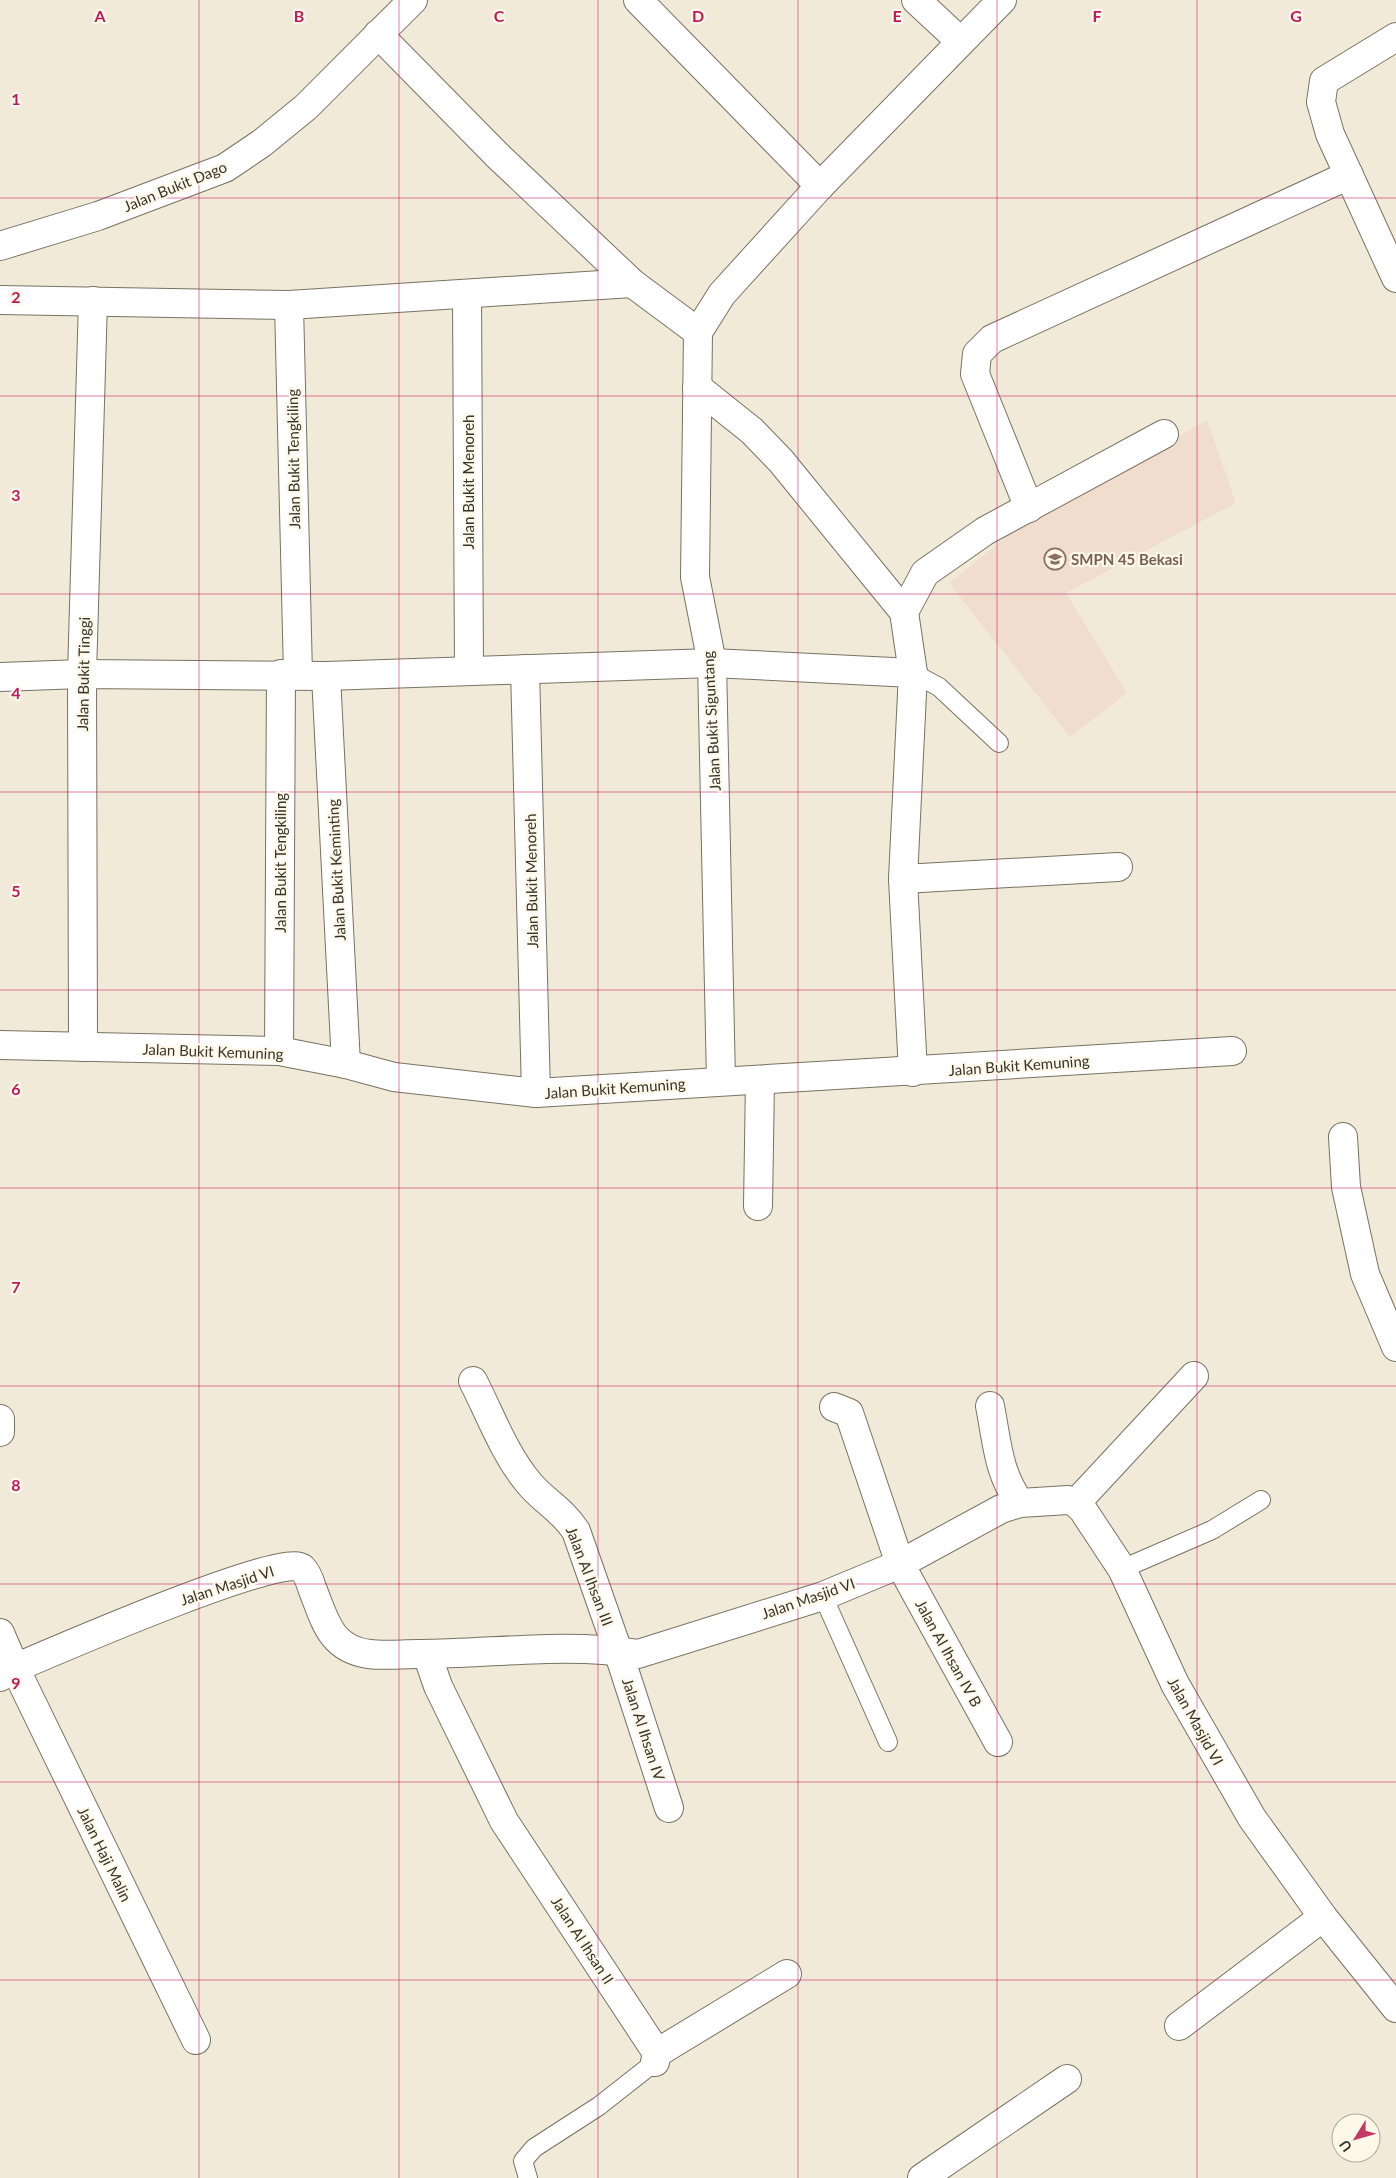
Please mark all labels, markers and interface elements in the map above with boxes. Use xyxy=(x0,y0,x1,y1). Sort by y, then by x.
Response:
text: A xyxy=(93,6,106,25)
text: B xyxy=(294,6,304,25)
text: C xyxy=(494,6,505,25)
text: D xyxy=(692,6,704,25)
text: E xyxy=(892,6,902,25)
text: F xyxy=(1092,6,1102,25)
text: G xyxy=(1290,6,1302,25)
text: 1 xyxy=(11,89,21,108)
street label: Jalan Bukit Dago xyxy=(121,157,229,215)
text: 2 xyxy=(11,287,21,306)
street label: Jalan Bukit Tengkiling xyxy=(283,389,303,529)
street label: Jalan Bukit Menoreh xyxy=(459,415,477,549)
text: 3 xyxy=(11,485,21,504)
school or university icon: SMPN 45 Bekasi xyxy=(1043,547,1067,571)
place label: SMPN 45 Bekasi xyxy=(1071,550,1183,568)
street label: Jalan Bukit Tinggi xyxy=(73,617,93,731)
street label: Jalan Bukit Siguntang xyxy=(698,650,724,791)
text: 4 xyxy=(11,683,21,702)
street label: Jalan Bukit Tengkiling xyxy=(271,793,289,933)
street label: Jalan Bukit Keminting xyxy=(323,798,349,941)
street label: Jalan Bukit Menoreh xyxy=(521,813,541,949)
text: 5 xyxy=(11,881,21,900)
street label: Jalan Bukit Kemuning xyxy=(142,1040,284,1062)
street label: Jalan Bukit Kemuning xyxy=(948,1051,1090,1079)
street label: Jalan Bukit Kemuning xyxy=(544,1074,686,1102)
text: 6 xyxy=(11,1079,21,1098)
text: 7 xyxy=(11,1277,21,1296)
text: 8 xyxy=(11,1475,21,1494)
street label: Jalan Al Ihsan III xyxy=(563,1524,617,1628)
street label: Jalan Masjid VI xyxy=(178,1561,276,1609)
street label: Jalan Masjid VI xyxy=(759,1574,857,1622)
street label: Jalan Al Ihsan IV B xyxy=(912,1596,986,1710)
text: 9 xyxy=(11,1673,21,1692)
street label: Jalan Masjid VI xyxy=(1164,1674,1228,1768)
street label: Jalan Al Ihsan IV xyxy=(619,1675,669,1783)
street label: Jalan Haji Malin xyxy=(74,1804,136,1904)
street label: Jalan Al Ihsan II xyxy=(548,1893,618,1987)
north arrow xyxy=(1331,2113,1381,2163)
text: U xyxy=(1335,2137,1355,2155)

